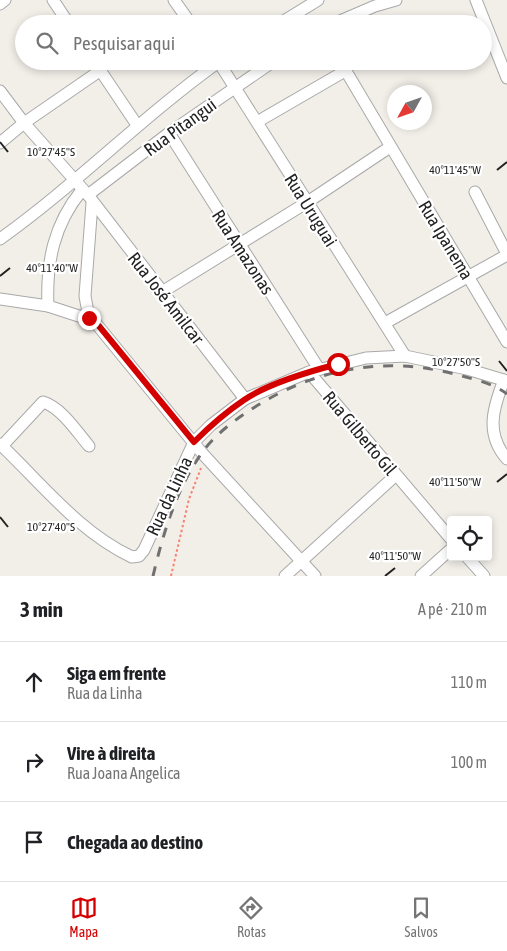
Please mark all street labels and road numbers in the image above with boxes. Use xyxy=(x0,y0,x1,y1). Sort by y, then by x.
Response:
street label: Rua Pitangui xyxy=(140,94,220,160)
street label: Rua Uruguai xyxy=(280,170,342,250)
street label: Rua Ipanema xyxy=(414,197,478,283)
street label: Rua Amazonas xyxy=(208,206,278,298)
street label: Rua José Amilcar xyxy=(124,248,209,349)
street label: Rua Gilberto Gil xyxy=(319,387,401,479)
street label: Rua da Linha xyxy=(142,453,196,539)

